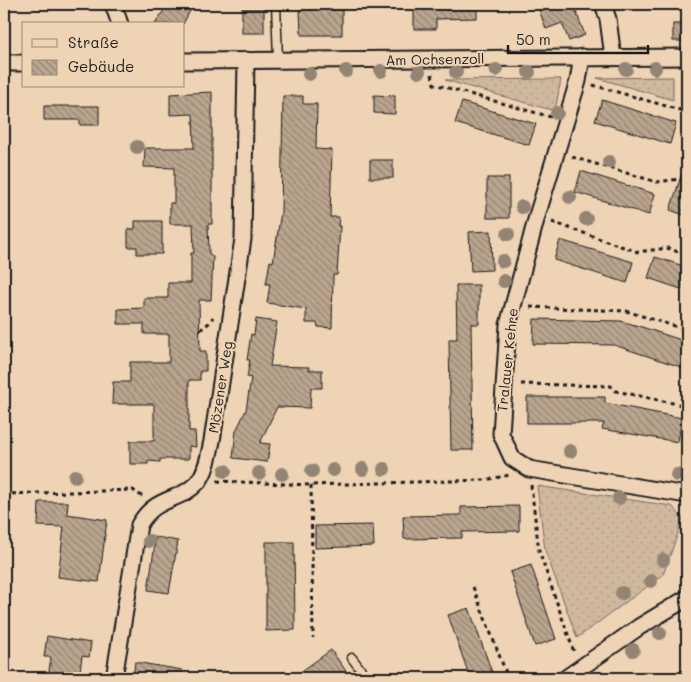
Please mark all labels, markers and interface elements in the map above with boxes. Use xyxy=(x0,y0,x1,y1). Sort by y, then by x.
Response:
legend xyxy=(22,22,185,88)
scale bar xyxy=(508,22,648,54)
text: 50 m xyxy=(516,29,551,49)
text: Straße xyxy=(68,32,119,52)
street label: Am Ochsenzoll xyxy=(385,49,485,69)
text: Gebäude xyxy=(68,56,134,76)
street label: Tralauer Kehre xyxy=(492,307,522,413)
street label: Mözener Weg xyxy=(203,340,237,434)

